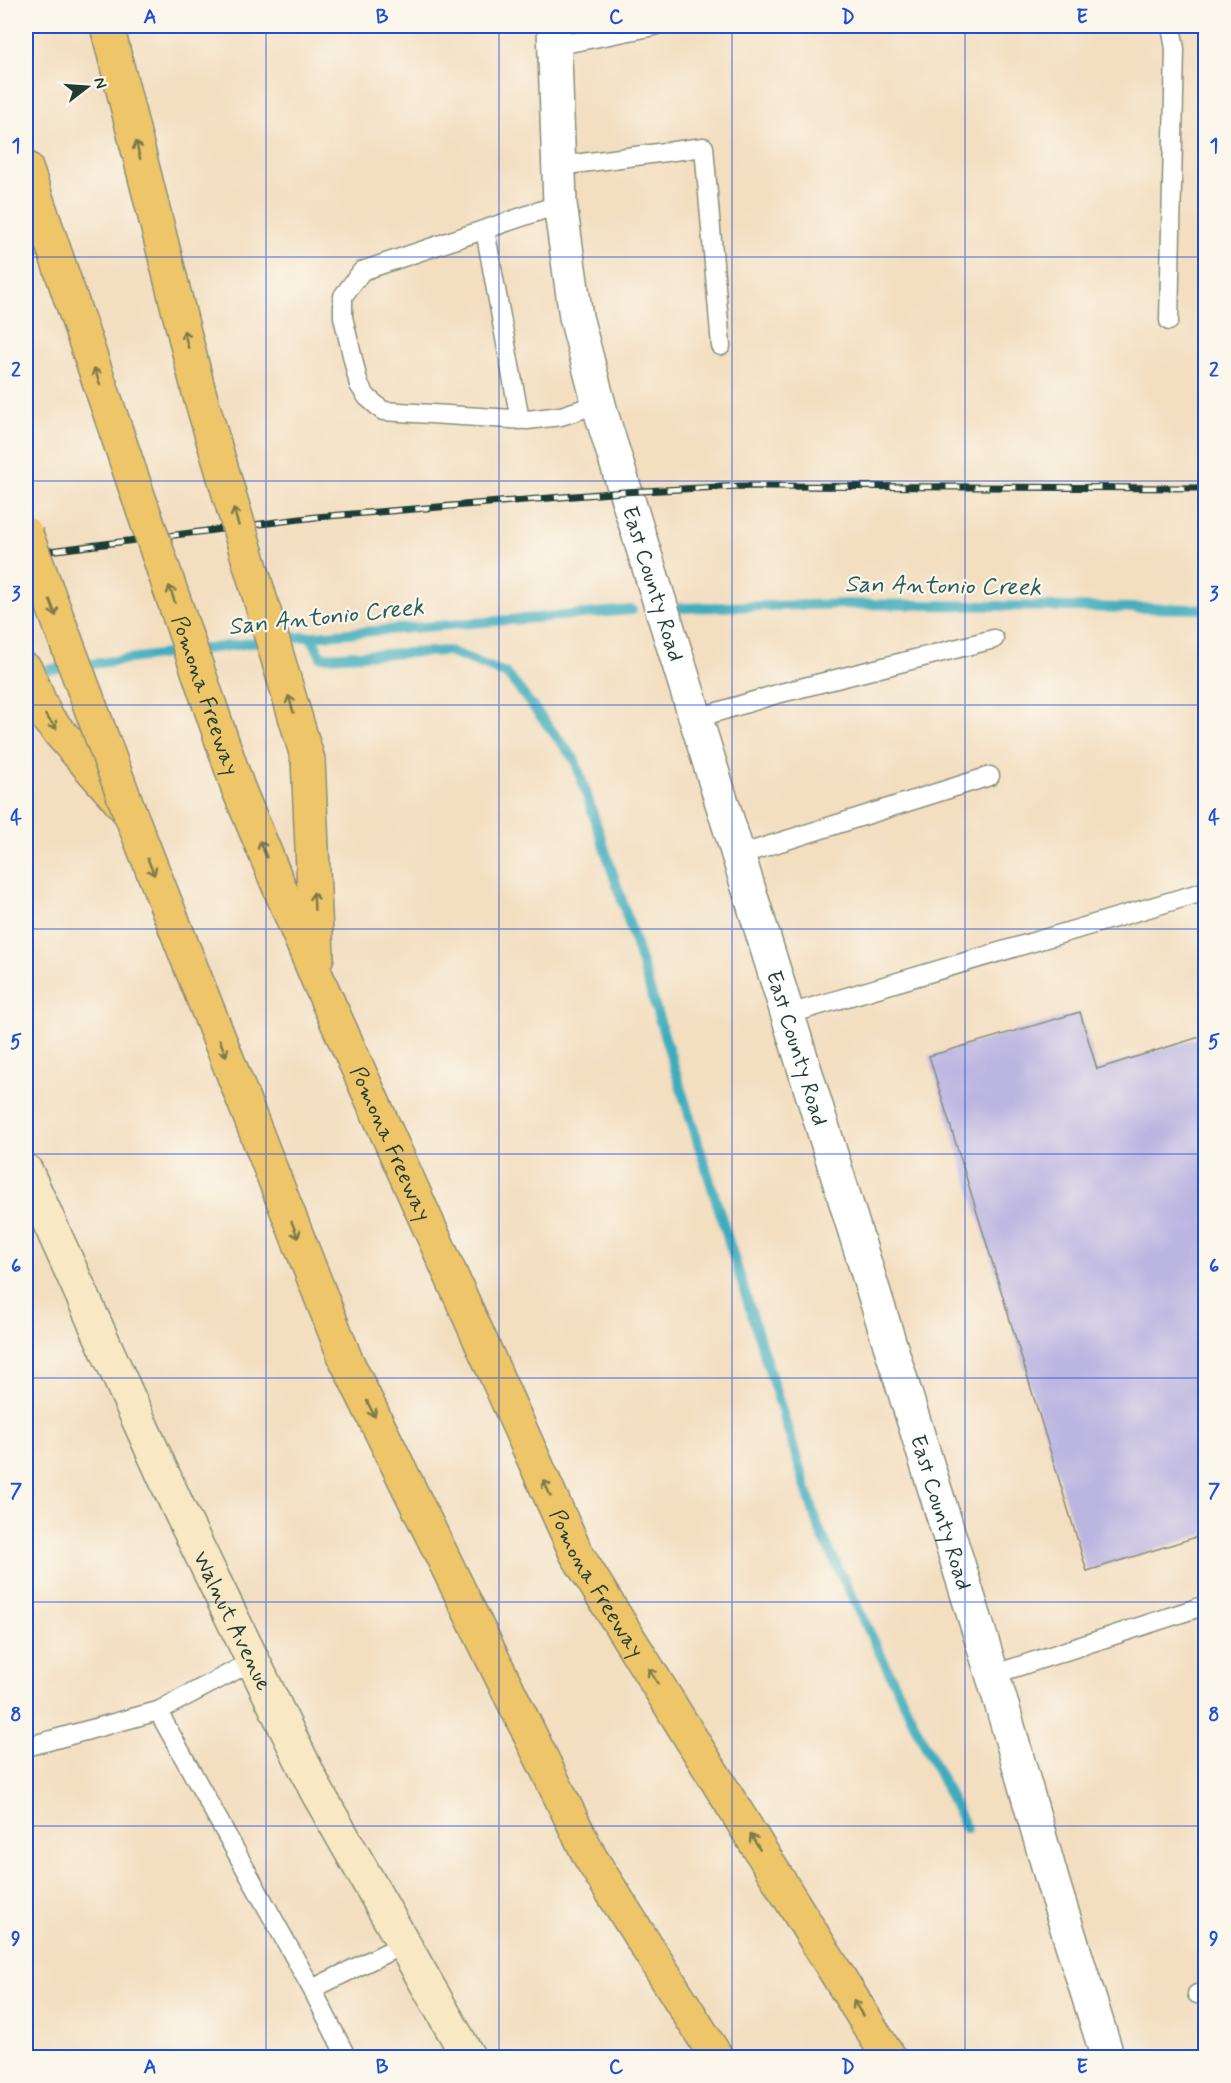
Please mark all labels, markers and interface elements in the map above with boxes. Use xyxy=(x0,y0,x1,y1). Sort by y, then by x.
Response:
text: A xyxy=(143,4,157,31)
text: B xyxy=(376,4,389,31)
text: C xyxy=(609,4,624,31)
text: D xyxy=(841,4,855,31)
text: E xyxy=(1076,4,1088,31)
north arrow xyxy=(57,57,117,117)
text: N xyxy=(88,75,112,91)
text: 1 xyxy=(12,133,20,160)
text: 1 xyxy=(1210,133,1218,160)
one-way arrow xyxy=(132,141,144,160)
one-way arrow xyxy=(179,330,191,349)
text: 2 xyxy=(11,357,21,384)
text: 2 xyxy=(1209,357,1219,384)
one-way arrow xyxy=(90,367,101,386)
street label: East County Road xyxy=(615,503,689,665)
one-way arrow xyxy=(230,508,241,527)
water label: San Antonio Creek xyxy=(844,569,1042,604)
text: 3 xyxy=(11,581,21,608)
text: 3 xyxy=(1209,581,1219,608)
one-way arrow xyxy=(165,585,176,604)
water label: San Antonio Creek xyxy=(227,592,426,643)
one-way arrow xyxy=(49,598,60,617)
street label: Pomona Freeway xyxy=(164,612,245,779)
one-way arrow xyxy=(285,695,296,714)
one-way arrow xyxy=(45,714,58,730)
text: 4 xyxy=(10,805,22,832)
text: 4 xyxy=(1208,805,1220,832)
one-way arrow xyxy=(257,840,268,858)
one-way arrow xyxy=(147,857,158,876)
one-way arrow xyxy=(309,891,320,911)
street label: East County Road xyxy=(759,967,833,1129)
text: 5 xyxy=(10,1029,22,1056)
text: 5 xyxy=(1208,1029,1220,1056)
one-way arrow xyxy=(218,1038,229,1057)
street label: Pomona Freeway xyxy=(343,1062,437,1226)
one-way arrow xyxy=(290,1220,301,1238)
text: 6 xyxy=(11,1253,21,1280)
text: 6 xyxy=(1209,1253,1219,1280)
one-way arrow xyxy=(365,1400,377,1418)
street label: East County Road xyxy=(903,1432,977,1593)
text: 7 xyxy=(10,1478,22,1505)
text: 7 xyxy=(1208,1478,1220,1505)
one-way arrow xyxy=(541,1479,552,1498)
street label: Pomona Freeway xyxy=(542,1505,649,1663)
street label: Walnut Avenue xyxy=(186,1547,277,1696)
one-way arrow xyxy=(646,1668,658,1685)
text: 8 xyxy=(10,1702,22,1729)
text: 8 xyxy=(1208,1702,1220,1729)
one-way arrow xyxy=(749,1834,761,1851)
text: 9 xyxy=(11,1926,21,1953)
text: 9 xyxy=(1209,1926,1219,1953)
one-way arrow xyxy=(851,2000,863,2017)
text: A xyxy=(143,2054,157,2081)
text: B xyxy=(376,2054,389,2081)
text: C xyxy=(609,2054,624,2081)
text: D xyxy=(841,2054,855,2081)
text: E xyxy=(1076,2054,1088,2081)

